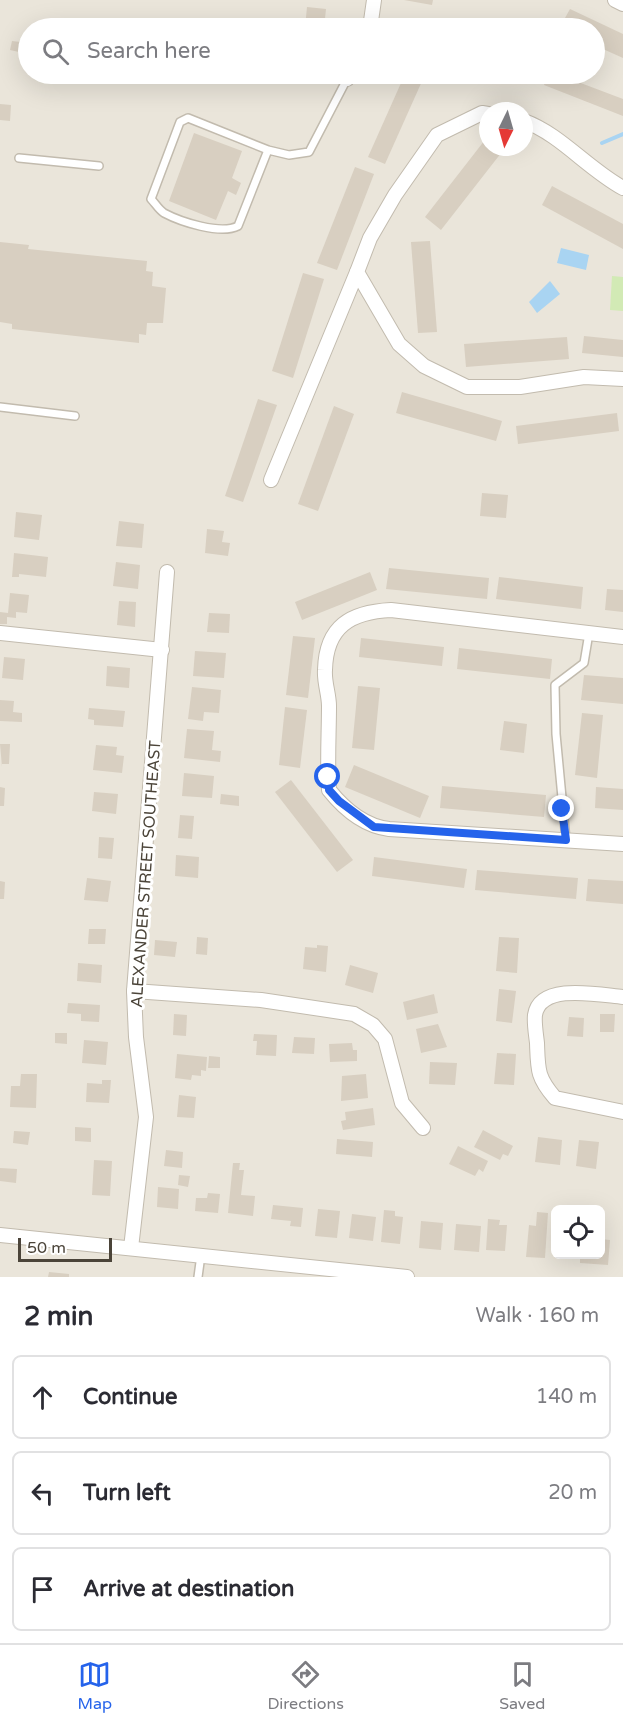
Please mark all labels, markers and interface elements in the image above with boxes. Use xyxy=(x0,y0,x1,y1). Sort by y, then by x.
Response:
search box xyxy=(18,18,605,84)
icon: search xyxy=(39,35,72,68)
text: Search here xyxy=(87,38,211,64)
north arrow xyxy=(479,102,533,156)
street label: ALEXANDER STREET SOUTHEAST xyxy=(127,740,165,1008)
route start xyxy=(314,763,340,789)
route end xyxy=(548,795,574,821)
map controls xyxy=(551,1205,605,1259)
button: locate xyxy=(551,1205,605,1259)
scale bar xyxy=(18,1235,112,1262)
text: 50 m xyxy=(27,1238,66,1258)
text: 2 min xyxy=(24,1301,93,1332)
text: Walk · 160 m xyxy=(476,1304,599,1328)
icon: ahead xyxy=(26,1381,59,1414)
text: Continue xyxy=(83,1384,178,1410)
text: 140 m xyxy=(536,1385,597,1409)
icon: left xyxy=(26,1477,59,1510)
text: Turn left xyxy=(83,1480,171,1506)
text: 20 m xyxy=(548,1481,597,1505)
icon: arrive xyxy=(26,1573,59,1606)
text: Arrive at destination xyxy=(83,1576,294,1602)
tab: Map xyxy=(78,1658,112,1714)
tab: Directions xyxy=(267,1658,344,1714)
tab: Saved xyxy=(499,1658,545,1714)

